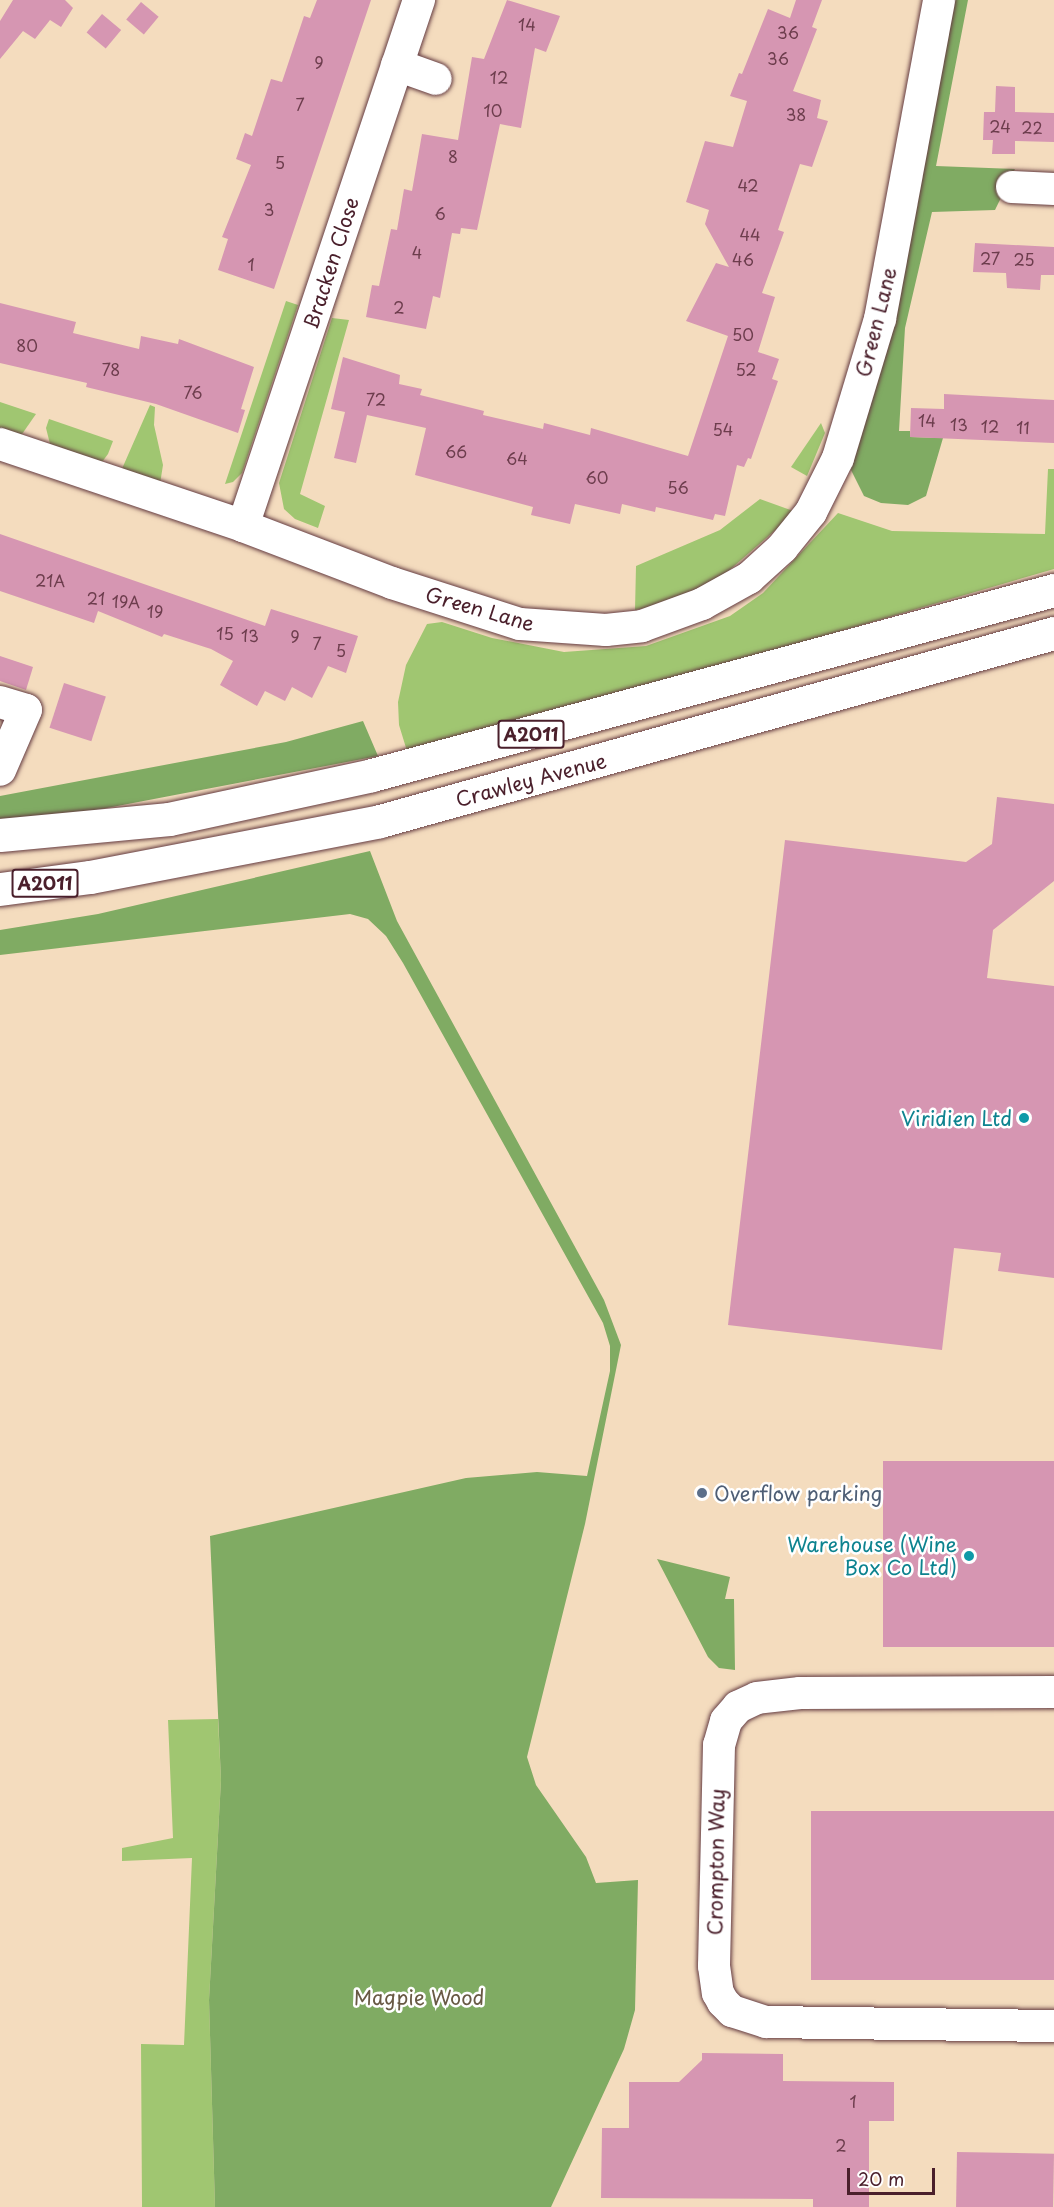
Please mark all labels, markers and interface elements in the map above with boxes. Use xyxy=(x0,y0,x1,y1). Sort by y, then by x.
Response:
house number: 14 xyxy=(518,14,536,34)
house number: 36 xyxy=(777,22,799,42)
house number: 36 xyxy=(767,48,789,68)
house number: 9 xyxy=(314,52,324,72)
house number: 12 xyxy=(490,67,508,87)
house number: 7 xyxy=(295,94,305,114)
house number: 10 xyxy=(484,100,502,120)
house number: 38 xyxy=(786,104,806,124)
house number: 24 xyxy=(989,116,1011,136)
house number: 22 xyxy=(1021,117,1043,137)
house number: 8 xyxy=(448,146,458,166)
house number: 5 xyxy=(275,152,285,172)
house number: 42 xyxy=(737,175,759,195)
street label: Bracken Close xyxy=(298,194,364,332)
house number: 3 xyxy=(264,199,274,219)
house number: 6 xyxy=(434,203,446,223)
house number: 44 xyxy=(739,224,761,244)
house number: 4 xyxy=(412,242,422,262)
house number: 27 xyxy=(980,248,1000,268)
house number: 46 xyxy=(732,249,754,269)
house number: 25 xyxy=(1013,249,1035,269)
house number: 1 xyxy=(247,254,255,274)
street label: Green Lane xyxy=(851,264,901,380)
house number: 2 xyxy=(393,297,405,317)
house number: 50 xyxy=(732,324,754,344)
house number: 80 xyxy=(16,335,38,355)
house number: 78 xyxy=(102,359,120,379)
house number: 52 xyxy=(735,359,757,379)
house number: 76 xyxy=(183,382,203,402)
house number: 72 xyxy=(366,389,386,409)
house number: 14 xyxy=(918,410,936,430)
house number: 13 xyxy=(950,414,968,434)
house number: 12 xyxy=(981,416,999,436)
house number: 11 xyxy=(1016,417,1030,437)
house number: 54 xyxy=(713,419,733,439)
house number: 66 xyxy=(445,441,467,461)
house number: 64 xyxy=(506,448,528,468)
house number: 60 xyxy=(586,467,608,487)
house number: 56 xyxy=(667,477,689,497)
house number: 21A xyxy=(35,570,65,590)
street label: Green Lane xyxy=(422,582,538,636)
house number: 21 xyxy=(87,588,105,608)
house number: 19A xyxy=(112,591,140,611)
house number: 19 xyxy=(147,601,163,621)
house number: 15 xyxy=(216,623,234,643)
house number: 13 xyxy=(241,625,259,645)
house number: 9 xyxy=(290,626,300,646)
house number: 7 xyxy=(312,633,322,653)
house number: 5 xyxy=(336,640,346,660)
road number: A2011 xyxy=(496,719,566,749)
street label: Crawley Avenue xyxy=(453,748,609,812)
road number: A2011 xyxy=(10,868,80,898)
place label: Viridien Ltd xyxy=(901,1106,1012,1130)
marker: Viridien Ltd xyxy=(1017,1111,1031,1125)
place label: Overflow parking xyxy=(714,1481,881,1505)
marker: Overflow parking xyxy=(695,1486,709,1500)
place label: Warehouse (Wine Box Co Ltd) xyxy=(787,1532,957,1579)
marker: Warehouse (Wine Box Co Ltd) xyxy=(962,1549,976,1563)
street label: Crompton Way xyxy=(703,1789,729,1935)
park label: Magpie Wood xyxy=(354,1985,484,2009)
house number: 1 xyxy=(849,2091,857,2111)
house number: 2 xyxy=(835,2135,847,2155)
scale bar xyxy=(850,2156,938,2194)
text: 20 m xyxy=(858,2165,904,2192)

